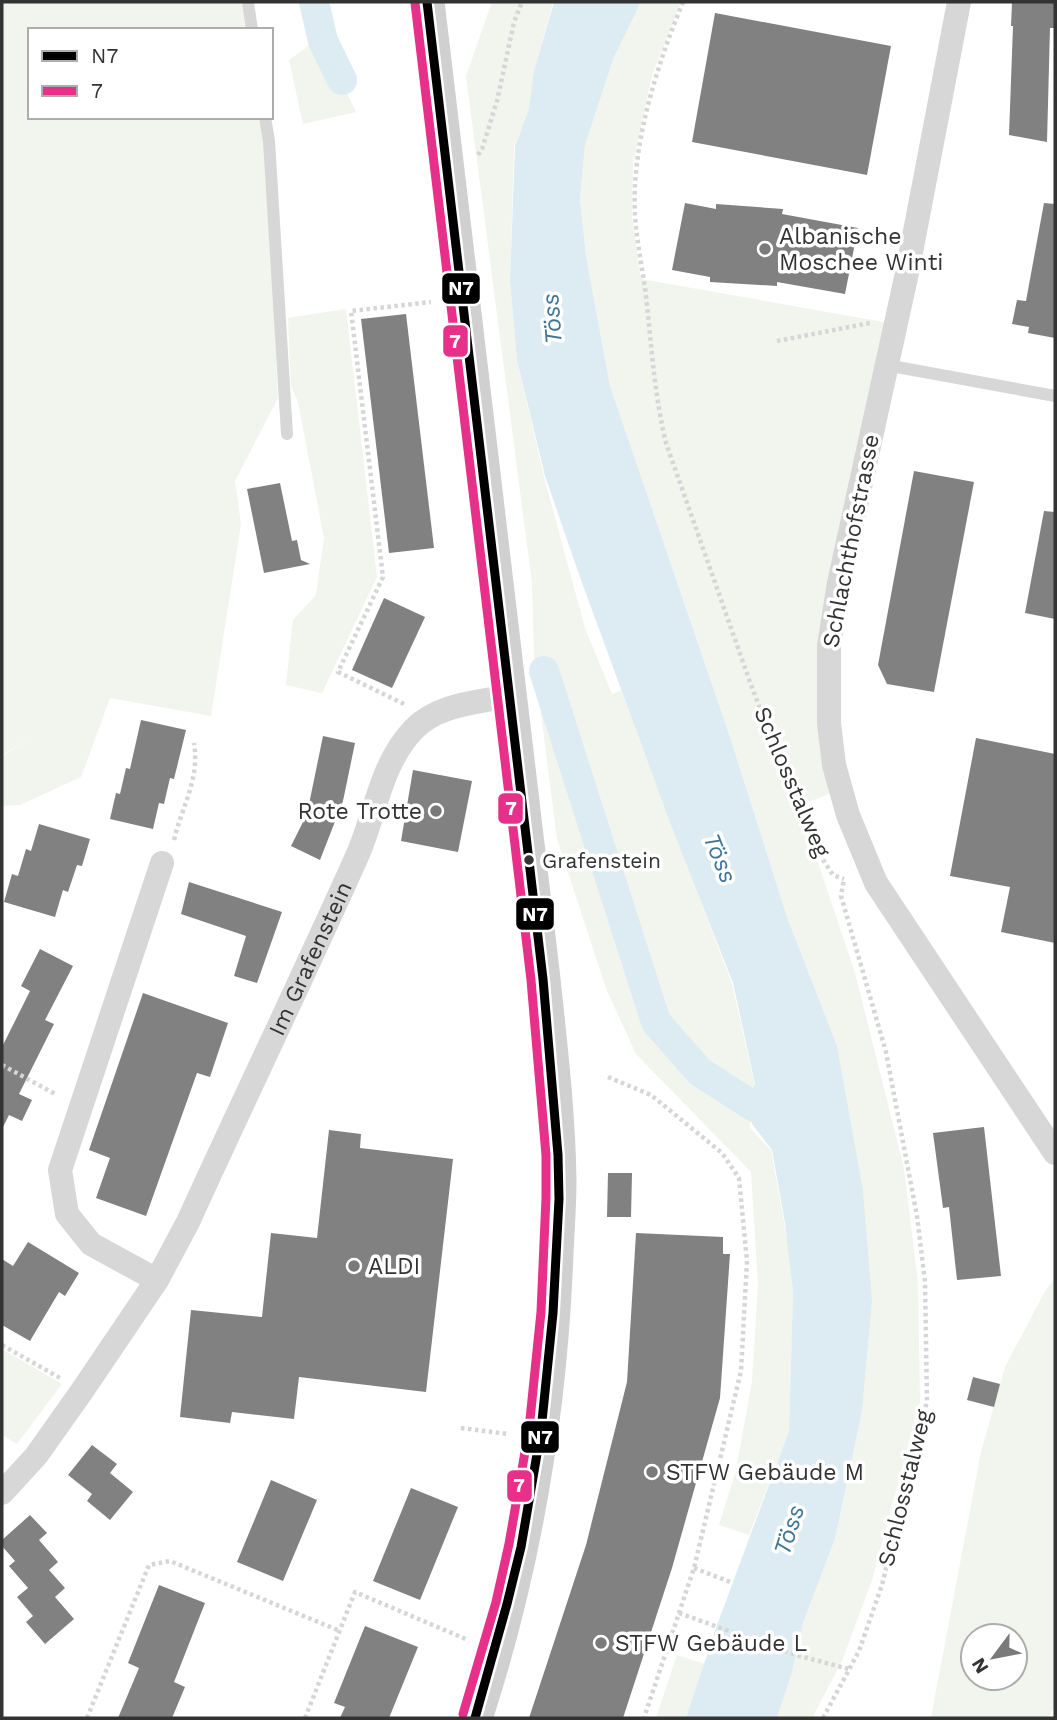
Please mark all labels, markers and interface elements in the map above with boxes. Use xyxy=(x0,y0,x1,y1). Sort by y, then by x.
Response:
legend xyxy=(28,28,273,119)
text: N7 xyxy=(91,43,118,68)
text: 7 xyxy=(91,78,103,103)
place label: Albanische Moschee Winti xyxy=(779,223,943,276)
marker: Albanische Moschee Winti xyxy=(757,241,773,257)
line badge: N7 xyxy=(441,272,481,305)
text: N7 xyxy=(448,277,474,300)
water label: Töss xyxy=(536,293,568,345)
line badge: 7 xyxy=(442,324,469,358)
text: 7 xyxy=(449,330,461,353)
street label: Schlachthofstrasse xyxy=(817,432,885,650)
street label: Schlosstalweg xyxy=(748,703,836,862)
line badge: 7 xyxy=(497,792,524,825)
text: 7 xyxy=(505,797,517,820)
place label: Rote Trotte xyxy=(297,798,422,825)
marker: Rote Trotte xyxy=(428,803,444,819)
water label: Töss xyxy=(697,829,743,887)
place label: Grafenstein xyxy=(542,848,661,873)
marker: Grafenstein xyxy=(522,853,536,867)
street label: Im Grafenstein xyxy=(263,877,357,1040)
line badge: N7 xyxy=(515,897,555,931)
text: N7 xyxy=(522,903,548,926)
place label: ALDI xyxy=(368,1253,420,1280)
marker: ALDI xyxy=(346,1258,362,1274)
street label: Schlosstalweg xyxy=(872,1406,938,1569)
line badge: N7 xyxy=(520,1420,560,1454)
text: N7 xyxy=(527,1426,553,1449)
place label: STFW Gebäude M xyxy=(666,1459,864,1486)
marker: STFW Gebäude M xyxy=(644,1464,660,1480)
line badge: 7 xyxy=(506,1469,533,1503)
text: 7 xyxy=(513,1474,525,1497)
water label: Töss xyxy=(768,1501,810,1559)
north arrow xyxy=(959,1622,1029,1692)
place label: STFW Gebäude L xyxy=(615,1630,807,1657)
marker: STFW Gebäude L xyxy=(593,1635,609,1651)
text: N xyxy=(967,1654,993,1678)

